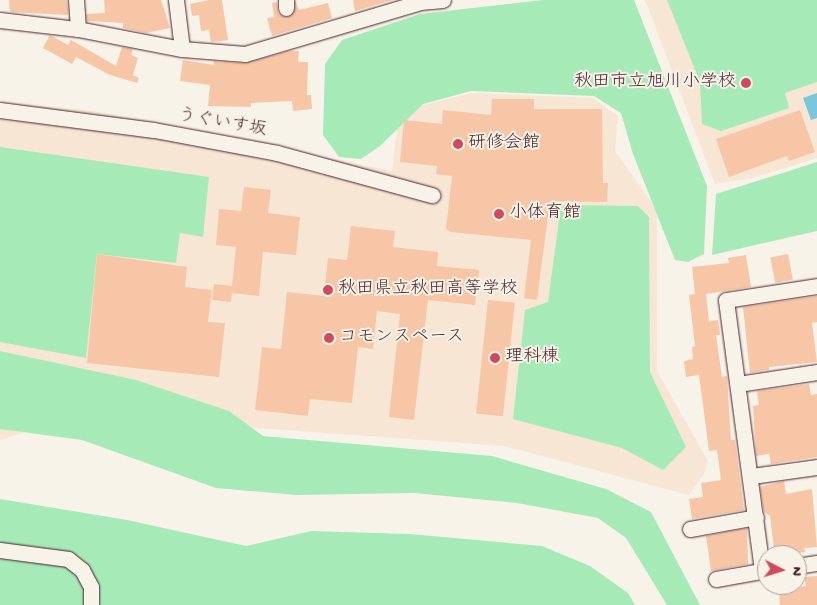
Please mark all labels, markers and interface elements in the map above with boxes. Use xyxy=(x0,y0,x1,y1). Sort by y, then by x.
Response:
place label: 秋田市立旭川小学校 xyxy=(574,72,736,94)
marker: 秋田市立旭川小学校 xyxy=(740,77,752,89)
street label: うぐいす坂 xyxy=(176,106,268,142)
place label: 研修会館 xyxy=(468,133,540,155)
marker: 研修会館 xyxy=(452,138,464,150)
place label: 小体育館 xyxy=(509,203,581,225)
marker: 小体育館 xyxy=(493,208,505,220)
place label: 秋田県立秋田高等学校 xyxy=(338,279,518,301)
marker: 秋田県立秋田高等学校 xyxy=(322,284,334,296)
place label: コモンスペース xyxy=(339,327,465,349)
marker: コモンスペース xyxy=(323,332,335,344)
place label: 理科棟 xyxy=(505,347,559,369)
marker: 理科棟 xyxy=(489,352,501,364)
north arrow xyxy=(757,545,807,595)
text: N xyxy=(788,566,805,577)

